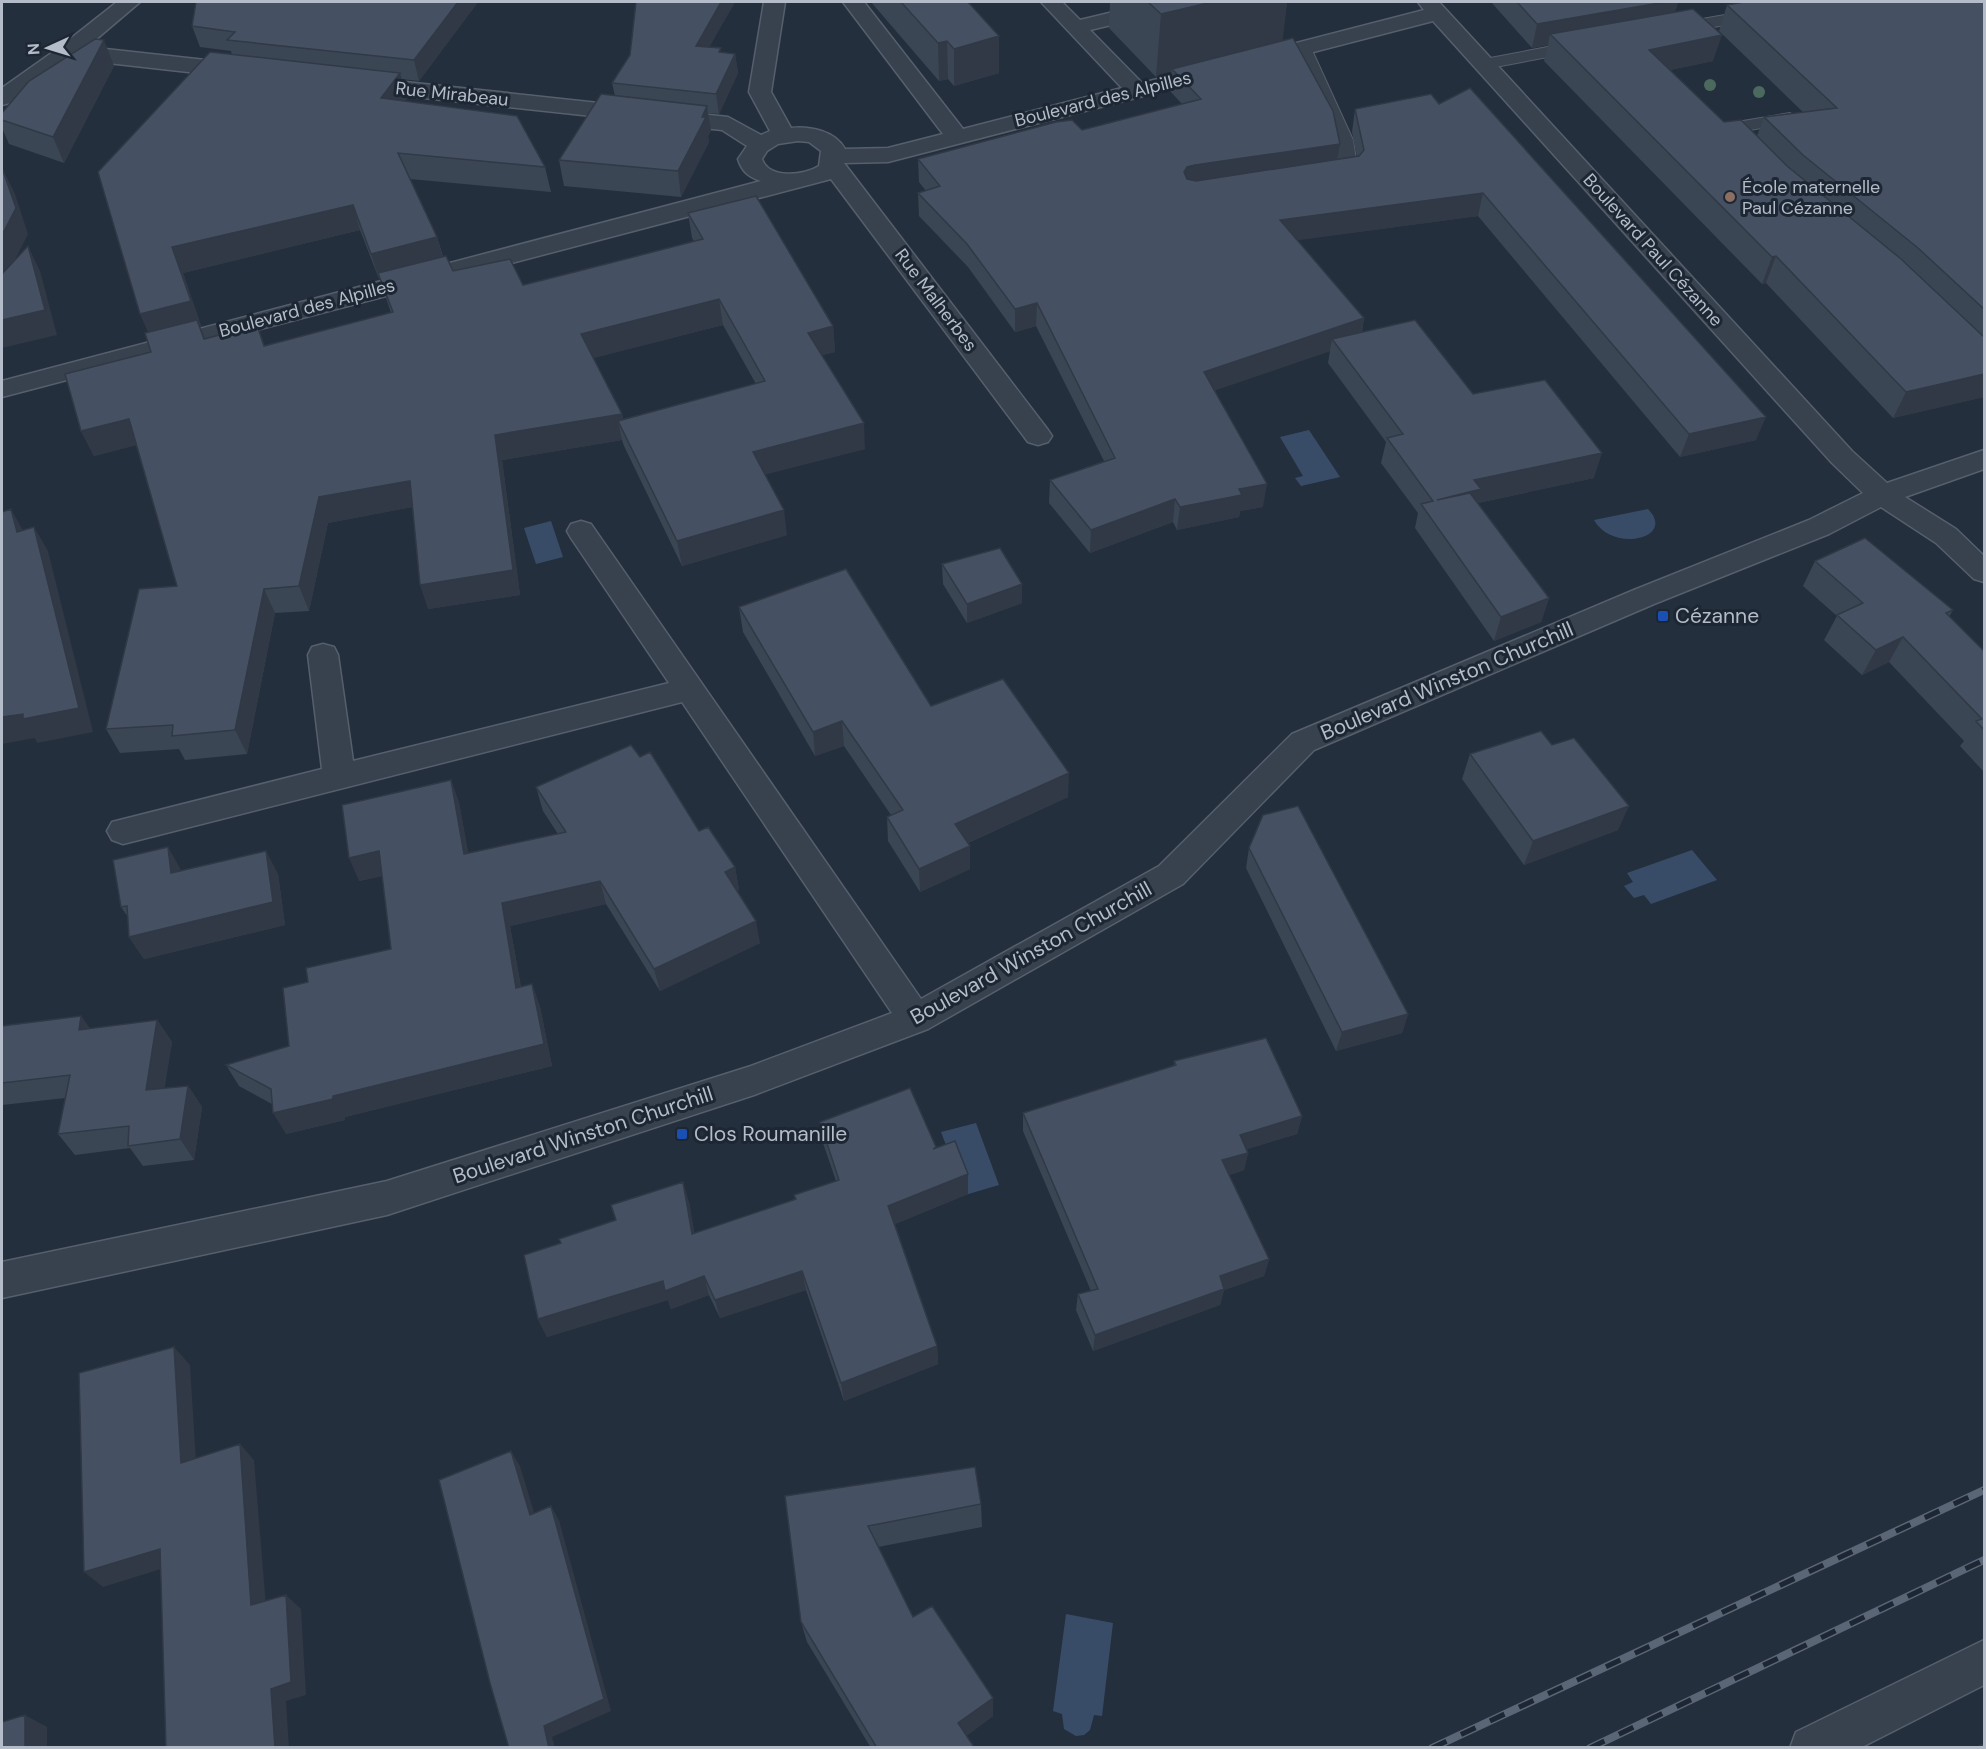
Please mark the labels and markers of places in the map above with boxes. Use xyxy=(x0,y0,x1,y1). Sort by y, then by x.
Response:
place label: École maternelle Paul Cézanne xyxy=(1742,175,1880,220)
marker: École maternelle Paul Cézanne xyxy=(1723,190,1737,204)
place label: Cézanne xyxy=(1675,602,1759,630)
marker: Cézanne xyxy=(1656,609,1670,623)
place label: Clos Roumanille xyxy=(694,1120,847,1148)
marker: Clos Roumanille xyxy=(675,1127,689,1141)

